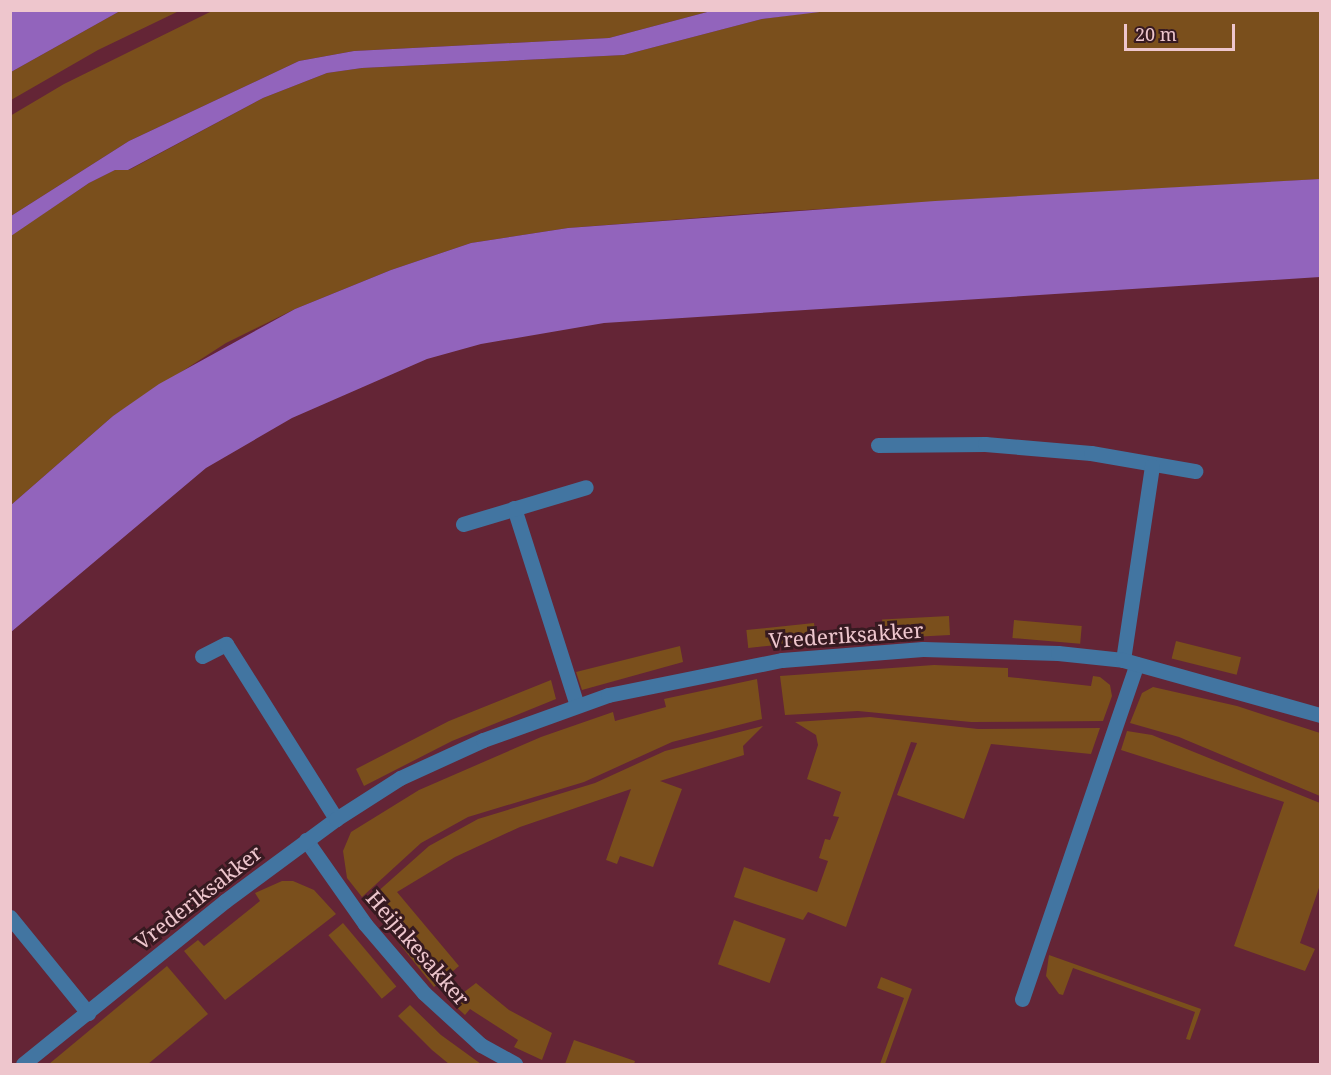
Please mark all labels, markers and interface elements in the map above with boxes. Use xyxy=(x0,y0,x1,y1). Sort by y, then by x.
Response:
scale bar xyxy=(1127,12,1238,50)
text: 20 m xyxy=(1135,22,1177,46)
street label: Vrederiksakker xyxy=(768,617,924,653)
street label: Vrederiksakker xyxy=(129,839,267,955)
street label: Heijnkesakker xyxy=(361,885,475,1011)

